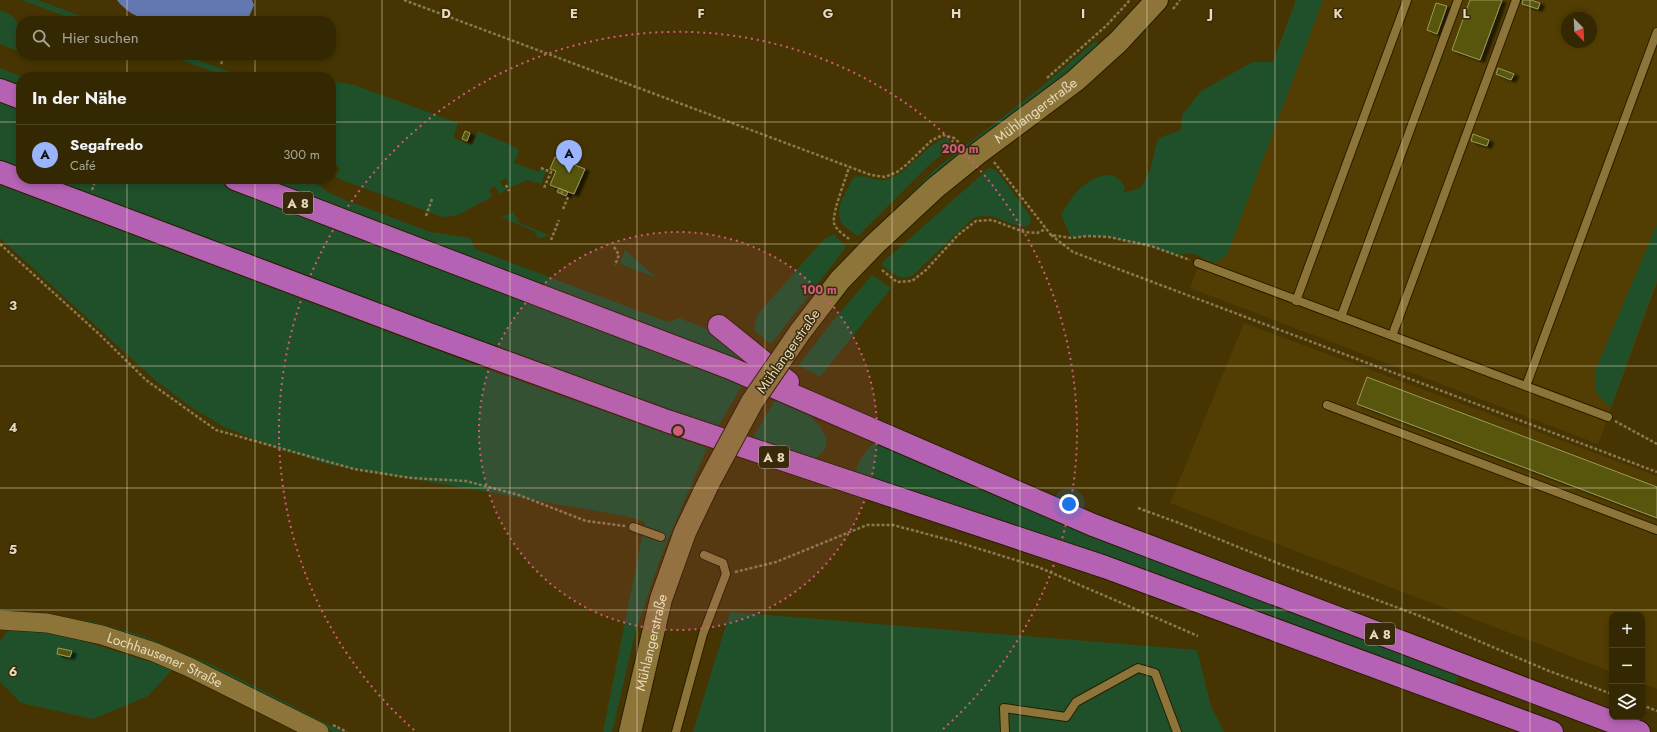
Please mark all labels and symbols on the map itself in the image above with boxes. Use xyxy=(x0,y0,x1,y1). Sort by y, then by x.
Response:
text: D xyxy=(441,4,451,23)
text: E xyxy=(570,4,578,23)
text: F xyxy=(697,4,705,23)
text: G xyxy=(823,4,834,23)
text: H xyxy=(951,4,961,23)
text: I xyxy=(1081,4,1085,23)
text: J xyxy=(1206,4,1213,23)
text: K xyxy=(1333,4,1343,23)
text: L xyxy=(1463,4,1470,23)
north arrow xyxy=(1561,12,1597,48)
street label: Mühlangerstraße xyxy=(990,73,1081,148)
pin: A xyxy=(556,140,582,173)
text: 200 m xyxy=(941,140,979,158)
road number: A 8 xyxy=(283,192,313,214)
text: 100 m xyxy=(801,281,837,299)
text: 3 xyxy=(9,296,17,315)
street label: Mühlangerstraße xyxy=(751,305,825,397)
text: 4 xyxy=(8,418,18,437)
centre of rings xyxy=(671,424,685,438)
road number: A 8 xyxy=(759,446,789,468)
your location xyxy=(1059,494,1079,514)
text: 5 xyxy=(9,540,17,559)
street label: Mühlangerstraße xyxy=(630,591,672,693)
road number: A 8 xyxy=(1365,623,1395,645)
street label: Lochhausener Straße xyxy=(104,627,226,692)
text: 6 xyxy=(9,662,18,681)

